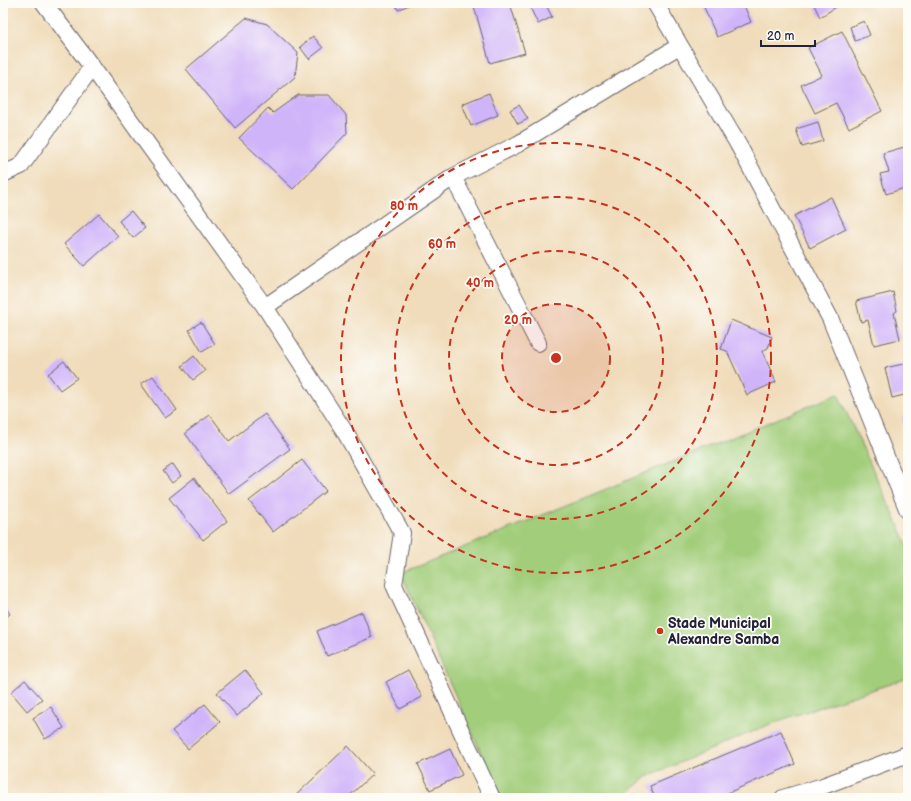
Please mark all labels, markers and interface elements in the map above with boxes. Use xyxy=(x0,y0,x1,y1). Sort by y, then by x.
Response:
scale bar xyxy=(761,22,815,48)
text: 20 m xyxy=(767,29,794,44)
text: 80 m xyxy=(390,199,418,214)
text: 60 m xyxy=(428,237,456,252)
text: 40 m xyxy=(466,276,494,291)
text: 20 m xyxy=(504,313,532,328)
centre of rings xyxy=(549,351,563,365)
place label: Stade Municipal Alexandre Samba xyxy=(667,615,779,648)
marker: Stade Municipal Alexandre Samba xyxy=(655,626,665,636)

